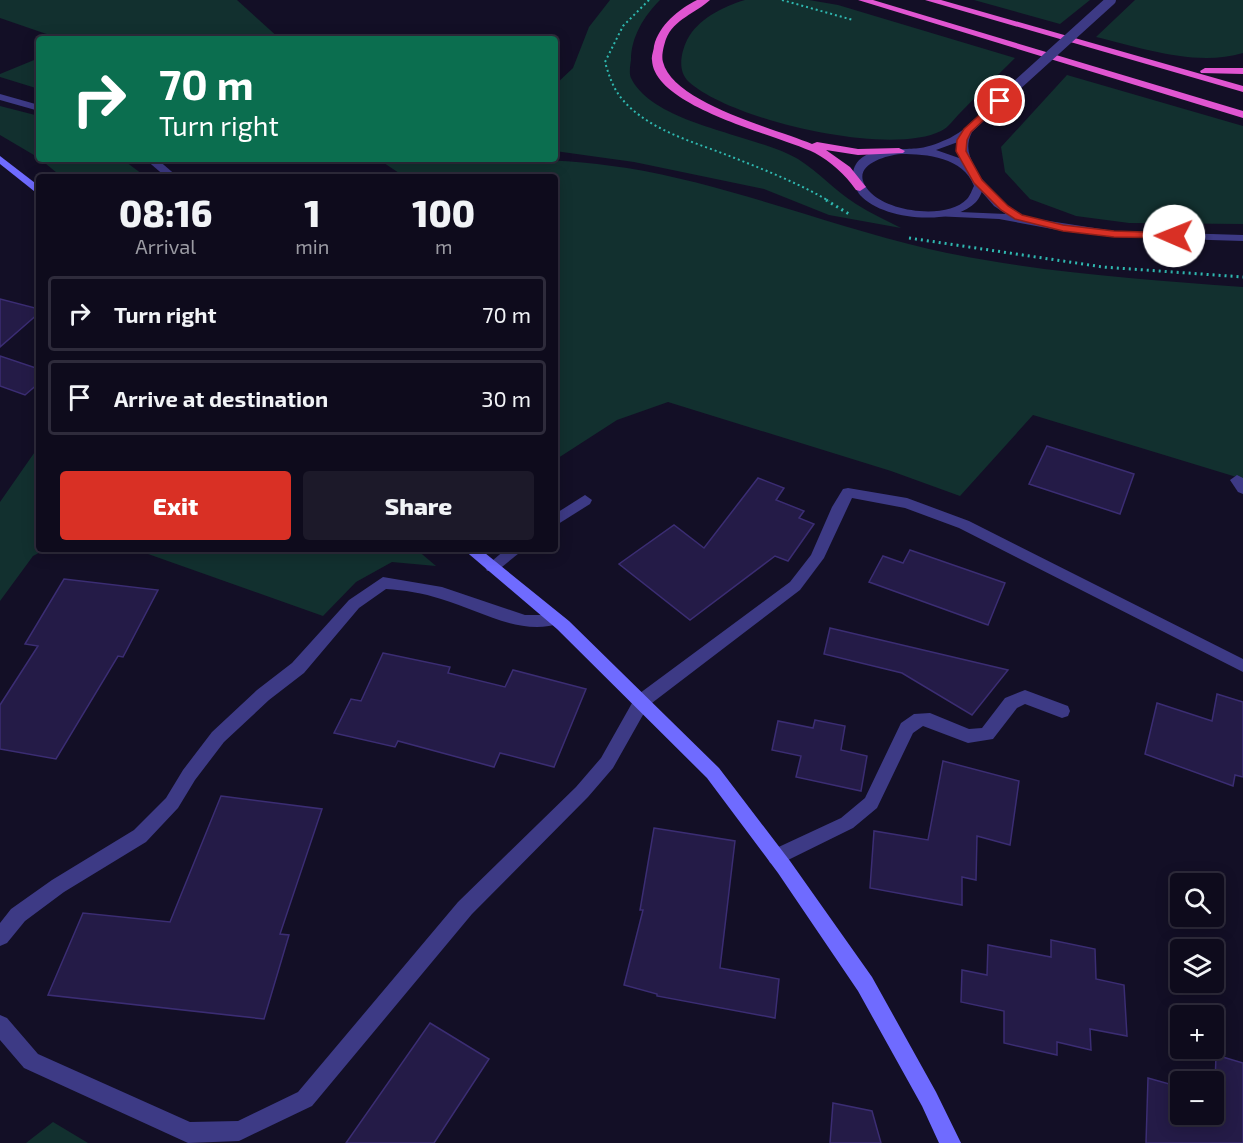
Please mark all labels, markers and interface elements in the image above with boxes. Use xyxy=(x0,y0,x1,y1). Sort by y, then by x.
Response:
text: 70 m xyxy=(159,58,254,108)
icon: right xyxy=(60,60,138,138)
pin xyxy=(974,75,1025,126)
icon: arrive xyxy=(983,84,1016,117)
text: Turn right xyxy=(159,109,279,141)
text: 08:16 xyxy=(119,191,212,234)
text: 1 xyxy=(304,191,320,234)
text: 100 xyxy=(412,191,475,234)
position arrow xyxy=(1142,204,1206,268)
text: Arrival xyxy=(135,234,196,258)
text: min xyxy=(295,234,329,258)
text: m xyxy=(435,234,452,258)
icon: right xyxy=(63,297,96,330)
text: Turn right xyxy=(114,301,216,327)
text: 70 m xyxy=(482,301,531,327)
icon: arrive xyxy=(63,381,96,414)
text: Arrive at destination xyxy=(114,385,328,411)
text: 30 m xyxy=(481,385,531,411)
button: Exit xyxy=(60,471,291,540)
button: Share xyxy=(303,471,534,540)
map controls xyxy=(1170,873,1224,1125)
button: search xyxy=(1170,873,1224,927)
button: layers xyxy=(1170,939,1224,993)
button: + xyxy=(1170,1005,1224,1059)
button: − xyxy=(1170,1071,1224,1125)

